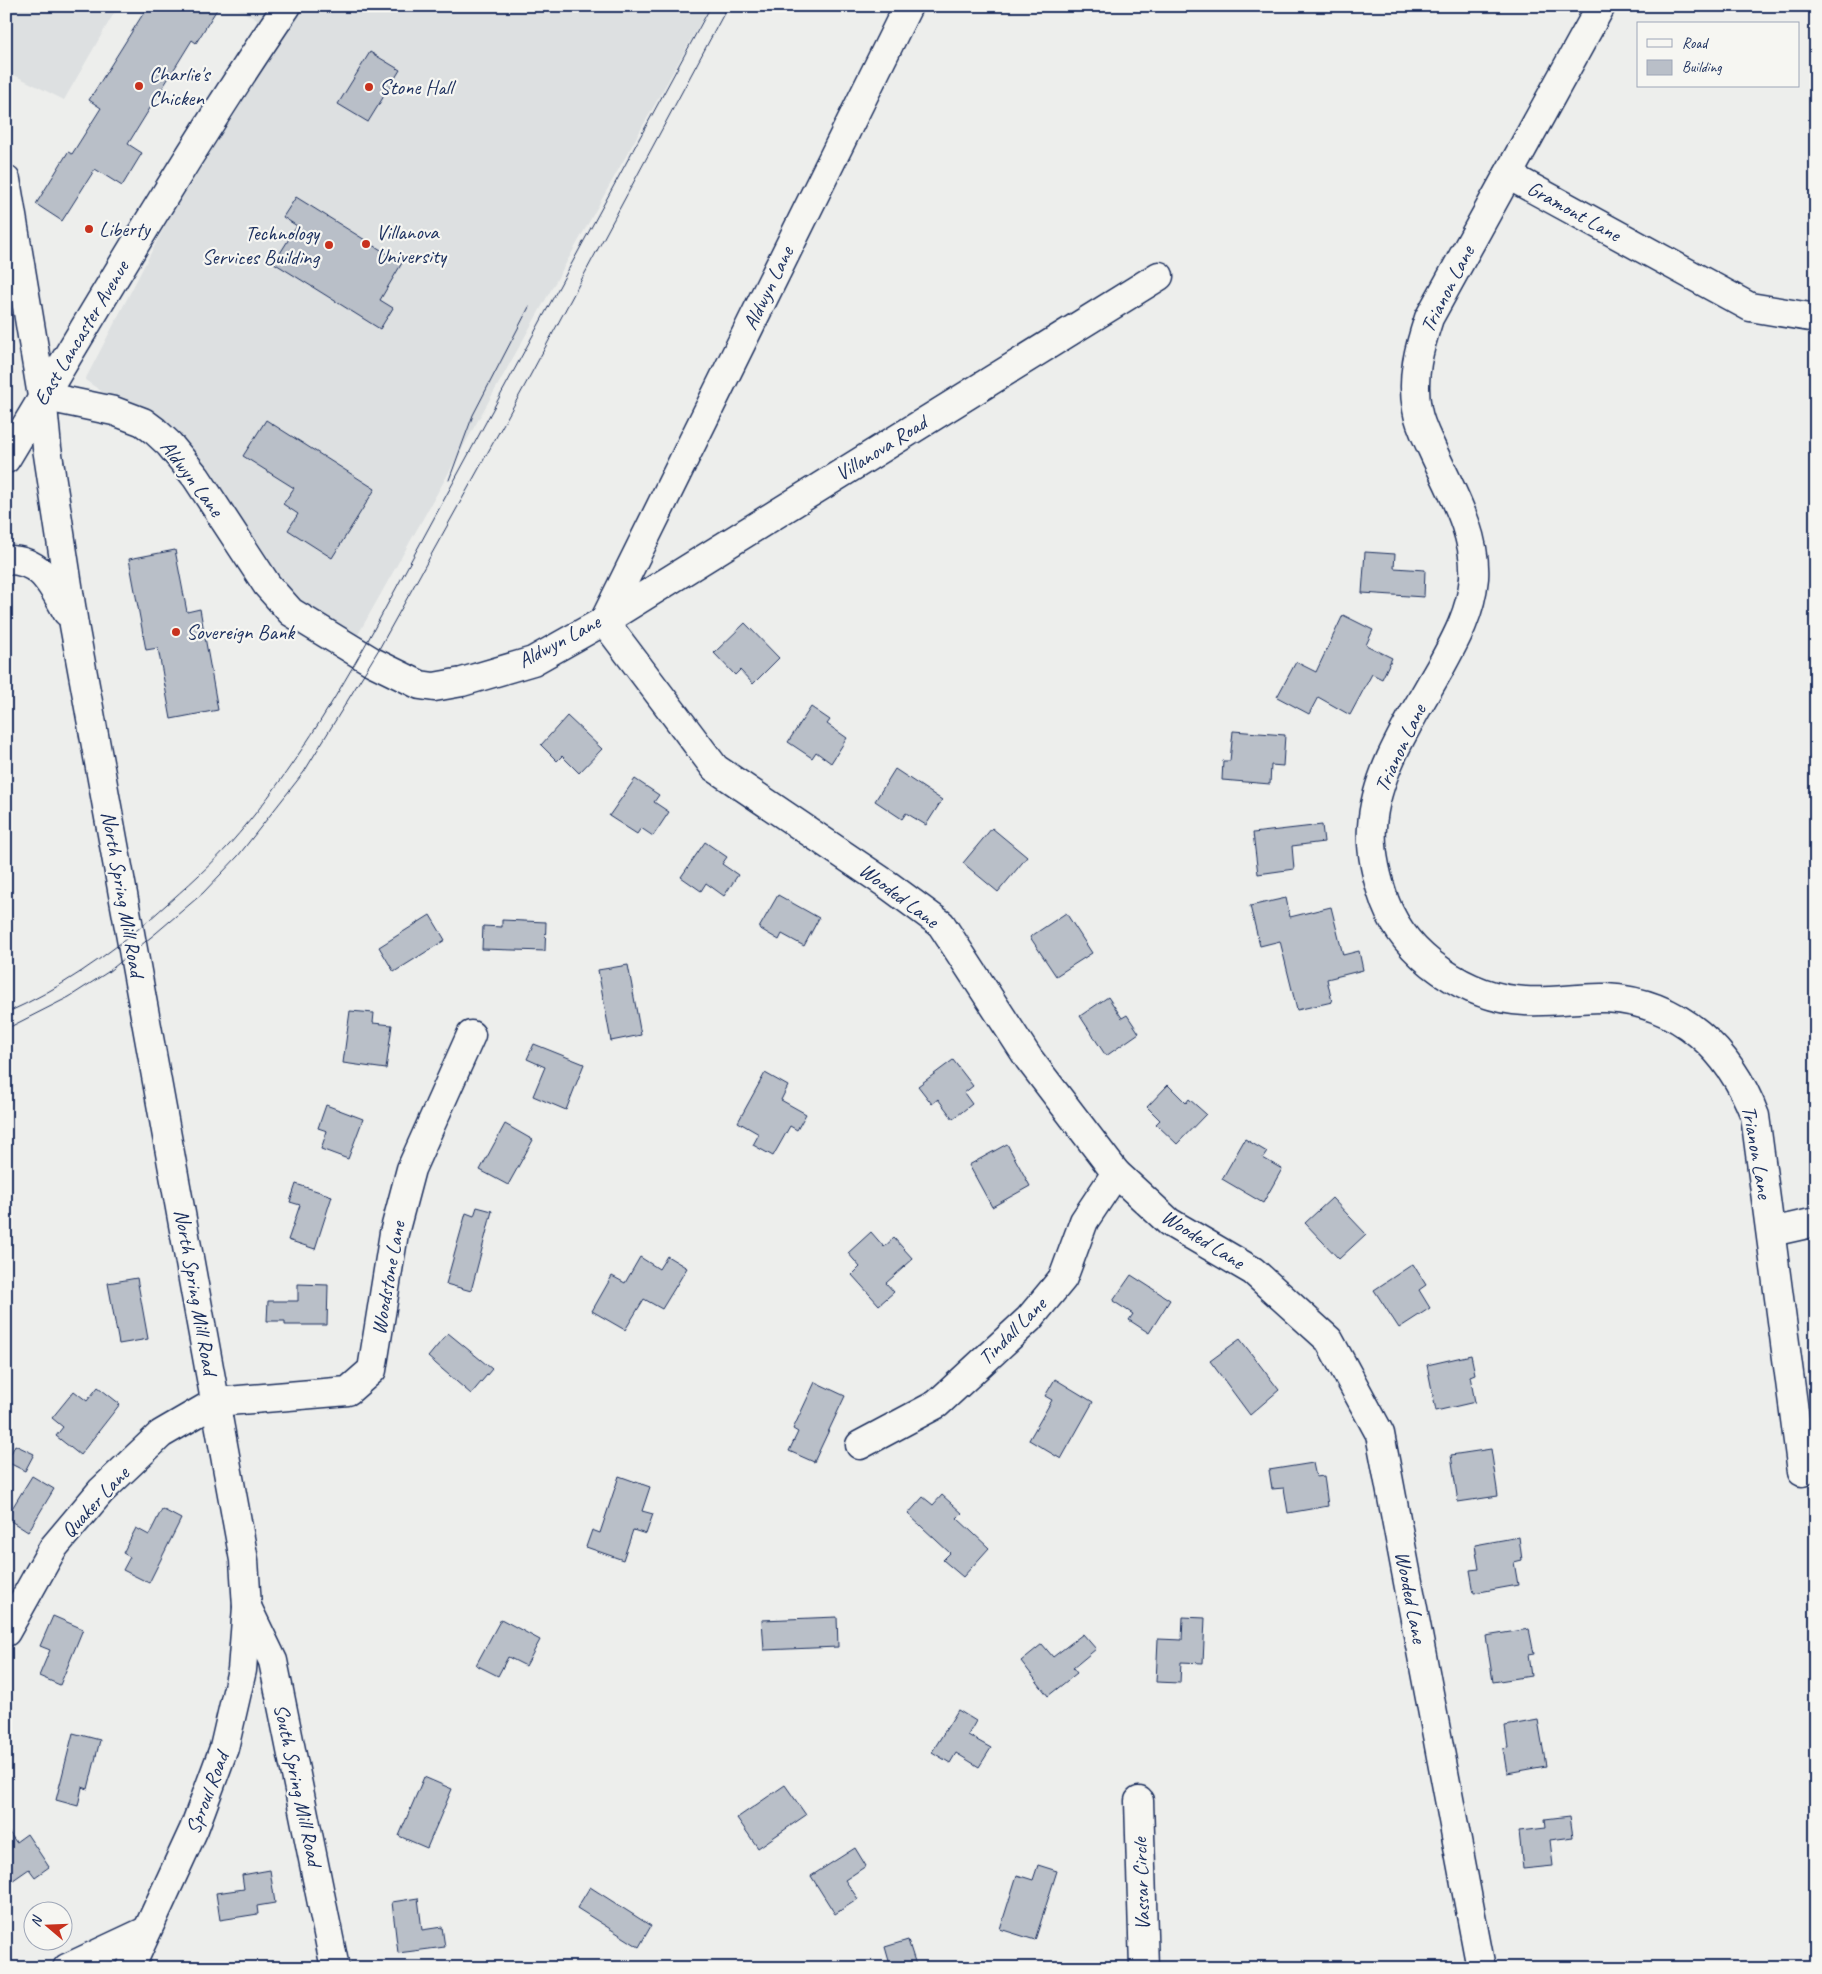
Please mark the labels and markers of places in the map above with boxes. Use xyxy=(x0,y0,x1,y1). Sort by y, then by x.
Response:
place label: Charlie's Chicken xyxy=(149,61,211,111)
place label: Stone Hall xyxy=(379,74,456,100)
marker: Charlie's Chicken xyxy=(133,80,145,92)
marker: Stone Hall xyxy=(363,81,375,93)
place label: Liberty xyxy=(99,216,152,242)
place label: Villanova University xyxy=(376,219,448,269)
place label: Technology Services Building xyxy=(202,220,321,270)
marker: Liberty xyxy=(83,223,95,235)
marker: Villanova University xyxy=(360,238,372,250)
marker: Technology Services Building xyxy=(323,239,335,251)
place label: Sovereign Bank xyxy=(186,619,295,645)
marker: Sovereign Bank xyxy=(170,626,182,638)

